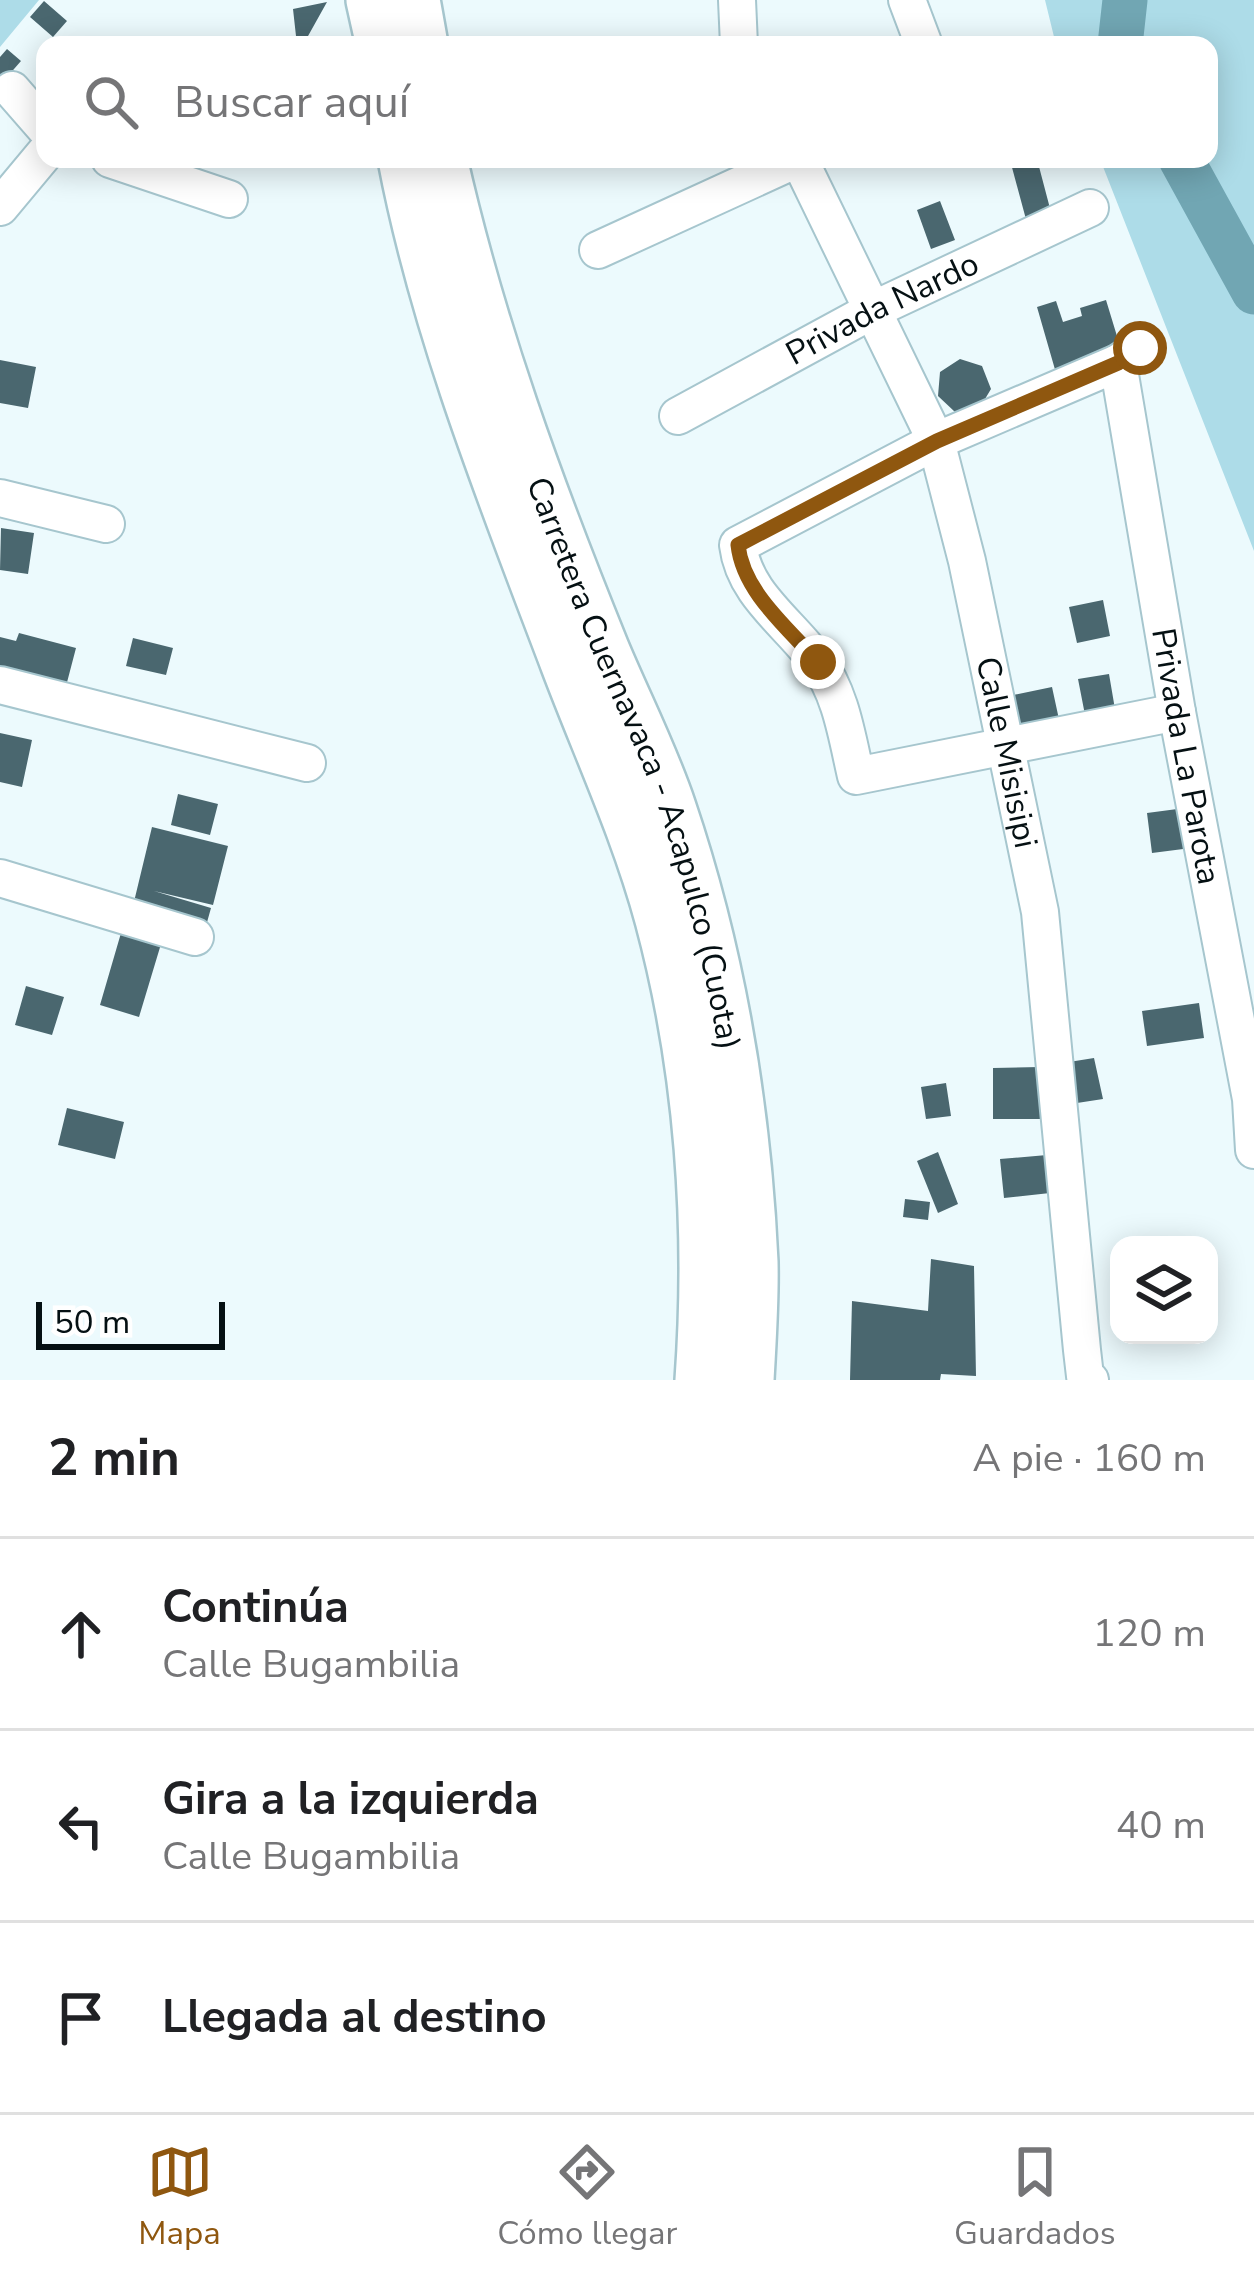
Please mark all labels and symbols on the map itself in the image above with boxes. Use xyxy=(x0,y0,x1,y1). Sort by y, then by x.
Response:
street label: Privada Nardo xyxy=(778,241,986,376)
route start xyxy=(1113,321,1167,375)
street label: Carretera Cuernavaca - Acapulco (Cuota) xyxy=(516,471,752,1053)
street label: Privada La Parota xyxy=(1141,625,1232,888)
route end xyxy=(791,635,845,689)
street label: Calle Misisipi xyxy=(965,653,1049,852)
scale bar xyxy=(36,1296,225,1349)

